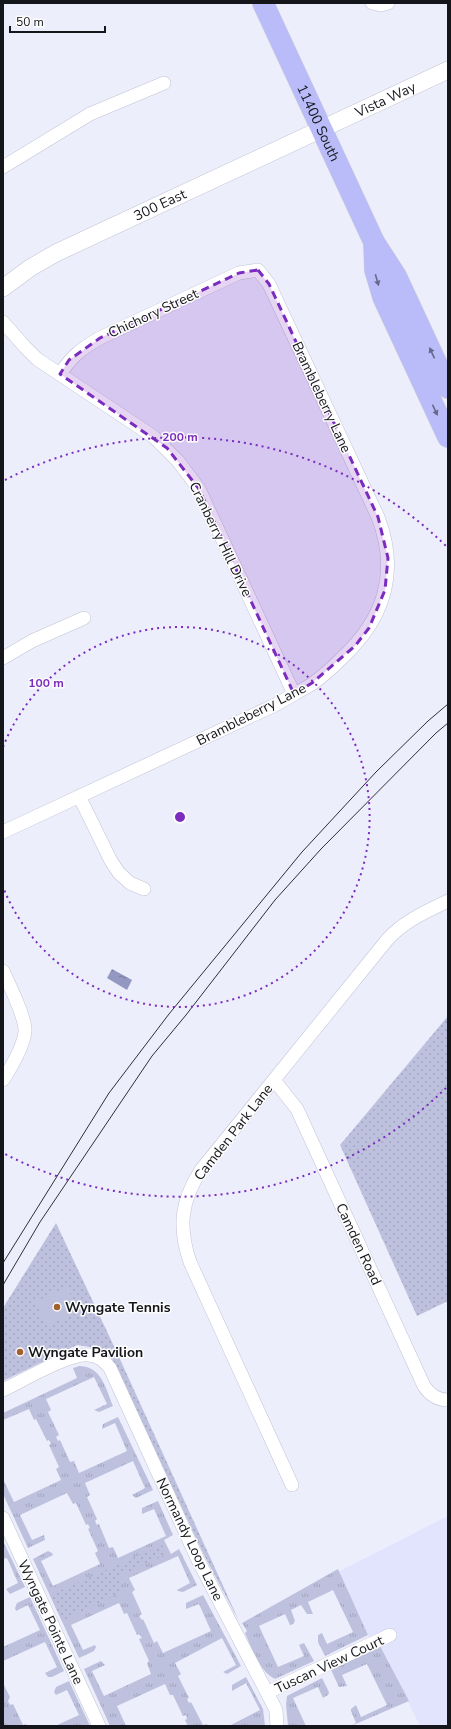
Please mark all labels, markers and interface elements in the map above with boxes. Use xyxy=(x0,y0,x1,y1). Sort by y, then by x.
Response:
scale bar xyxy=(10,8,105,34)
text: 50 m xyxy=(16,14,44,30)
street label: Vista Way xyxy=(351,77,420,122)
street label: 11400 South xyxy=(292,81,344,164)
street label: 300 East xyxy=(131,185,189,225)
one-way arrow xyxy=(375,274,381,287)
street label: Chichory Street xyxy=(105,284,201,343)
street label: Brambleberry Lane xyxy=(287,338,356,456)
one-way arrow xyxy=(429,347,435,358)
one-way arrow xyxy=(432,404,438,415)
text: 200 m xyxy=(162,429,198,445)
street label: Cranberry Hill Drive xyxy=(184,479,257,600)
text: 100 m xyxy=(28,675,64,691)
street label: Brambleberry Lane xyxy=(193,679,309,750)
centre of rings xyxy=(173,810,187,824)
street label: Camden Park Lane xyxy=(190,1080,277,1185)
street label: Camden Road xyxy=(331,1200,386,1288)
place label: Wyngate Tennis xyxy=(65,1298,171,1317)
marker: Wyngate Tennis xyxy=(52,1302,62,1312)
place label: Wyngate Pavilion xyxy=(28,1343,143,1362)
marker: Wyngate Pavilion xyxy=(15,1347,25,1357)
street label: Normandy Loop Lane xyxy=(151,1474,228,1604)
street label: Wyngate Pointe Lane xyxy=(13,1557,88,1688)
street label: Tuscan View Court xyxy=(272,1631,387,1698)

